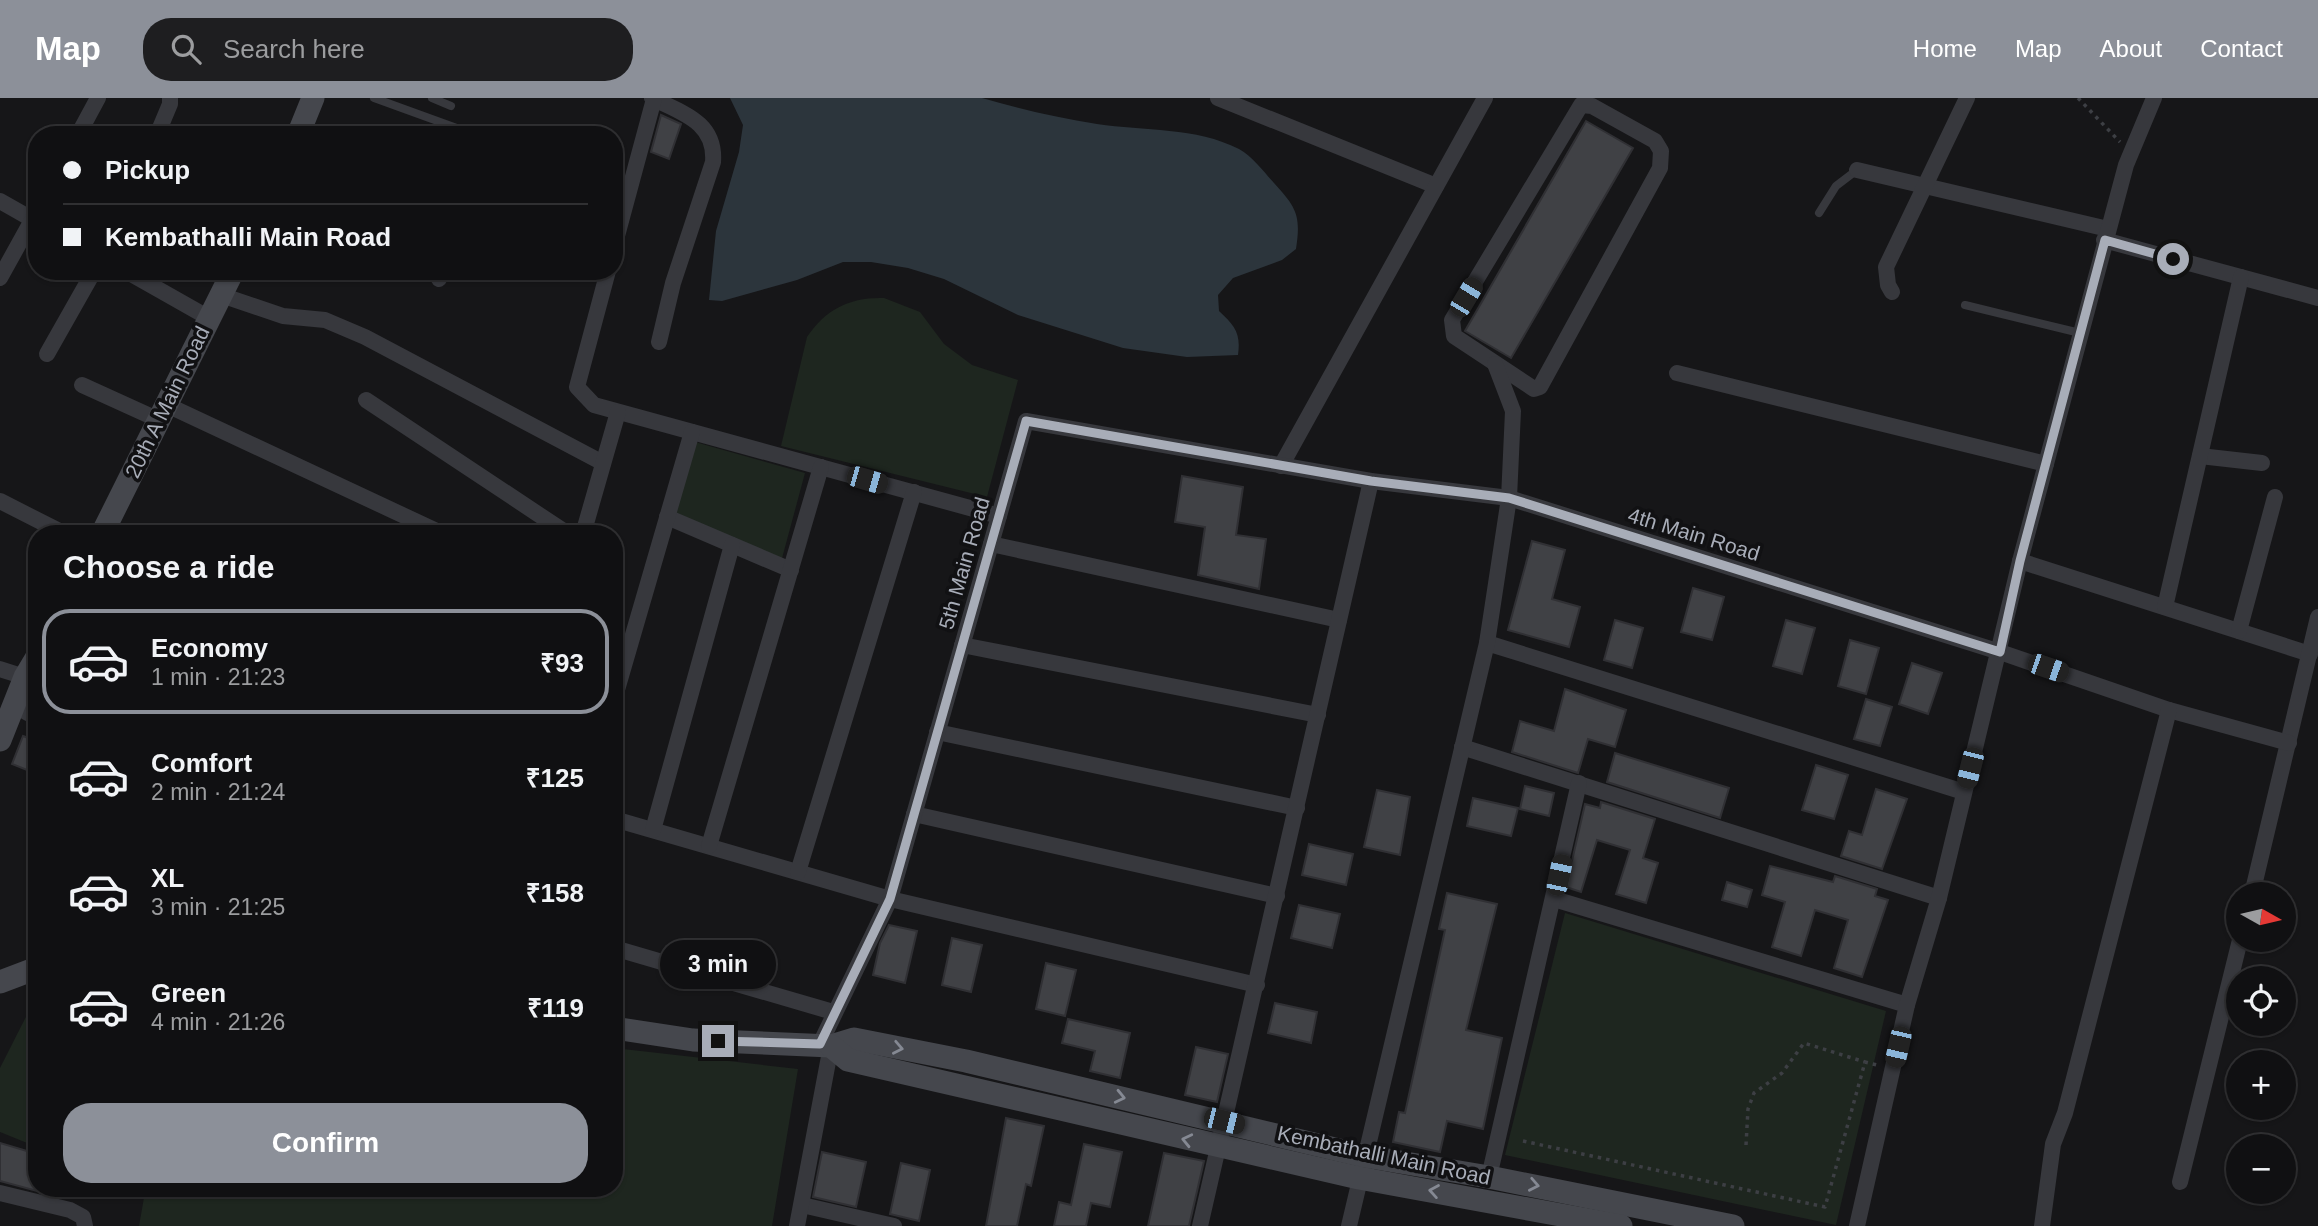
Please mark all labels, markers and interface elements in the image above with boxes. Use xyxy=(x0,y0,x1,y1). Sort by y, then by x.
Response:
search box xyxy=(143,18,633,81)
text: Map xyxy=(35,30,101,67)
icon: search xyxy=(167,30,205,68)
text: Search here xyxy=(223,34,365,64)
text: Home xyxy=(1913,35,1977,62)
text: Map xyxy=(2015,35,2062,62)
text: About xyxy=(2100,35,2162,62)
text: Contact xyxy=(2200,35,2283,62)
text: Pickup xyxy=(105,155,190,185)
text: Kembathalli Main Road xyxy=(105,222,391,252)
route start xyxy=(2157,243,2189,275)
car xyxy=(1447,274,1486,320)
street label: 20th A Main Road xyxy=(120,322,214,482)
car xyxy=(844,464,891,496)
street label: 5th Main Road xyxy=(934,494,994,632)
street label: 4th Main Road xyxy=(1625,503,1763,565)
text: Choose a ride xyxy=(63,549,275,585)
icon: car xyxy=(67,630,130,693)
text: Economy xyxy=(151,633,268,663)
text: ₹93 xyxy=(540,648,584,678)
car xyxy=(2025,651,2072,685)
text: 1 min · 21:23 xyxy=(151,664,285,690)
icon: car xyxy=(67,745,130,808)
car xyxy=(1955,745,1986,791)
text: Comfort xyxy=(151,748,252,778)
text: ₹125 xyxy=(526,763,584,793)
text: 2 min · 21:24 xyxy=(151,779,285,805)
car xyxy=(1545,852,1574,898)
icon: car xyxy=(67,860,130,923)
text: XL xyxy=(151,863,184,893)
text: ₹158 xyxy=(526,878,584,908)
north arrow xyxy=(2226,882,2296,952)
map controls xyxy=(2226,882,2296,1204)
text: 3 min · 21:25 xyxy=(151,894,285,920)
callout: 3 min xyxy=(660,940,776,988)
text: 3 min xyxy=(688,951,748,977)
button: locate xyxy=(2226,966,2296,1036)
icon: car xyxy=(67,975,130,1038)
text: Green xyxy=(151,978,226,1008)
text: ₹119 xyxy=(527,993,584,1023)
text: 4 min · 21:26 xyxy=(151,1009,285,1035)
car xyxy=(1884,1024,1913,1070)
route end xyxy=(702,1025,734,1057)
one-way arrow xyxy=(892,1039,904,1054)
button: + xyxy=(2226,1050,2296,1120)
one-way arrow xyxy=(1114,1088,1126,1103)
button: Confirm xyxy=(63,1103,588,1183)
car xyxy=(1202,1106,1247,1136)
street label: Kembathalli Main Road xyxy=(1275,1121,1493,1189)
one-way arrow xyxy=(1181,1133,1193,1148)
button: − xyxy=(2226,1134,2296,1204)
one-way arrow xyxy=(1528,1177,1540,1192)
one-way arrow xyxy=(1428,1184,1440,1199)

